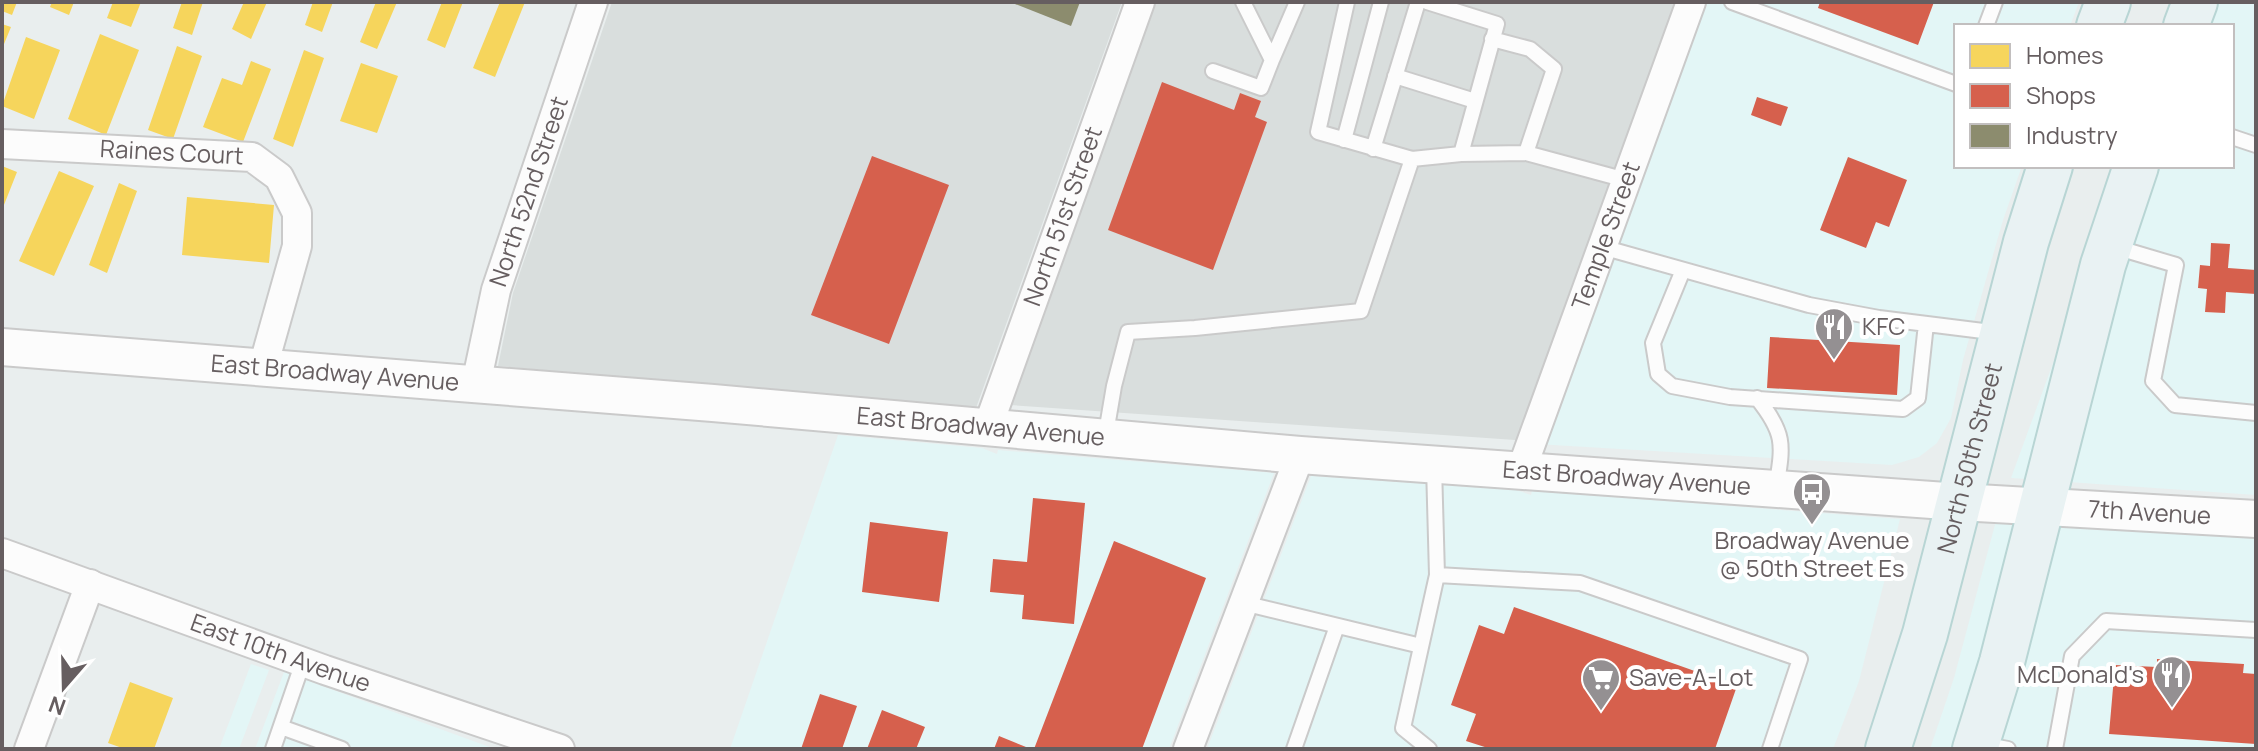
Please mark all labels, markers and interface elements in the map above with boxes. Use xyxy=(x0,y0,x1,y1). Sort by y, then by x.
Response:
legend xyxy=(1954,24,2234,168)
text: Homes xyxy=(2026,38,2104,71)
text: Shops xyxy=(2026,78,2096,111)
street label: North 52nd Street xyxy=(480,92,575,290)
text: Industry xyxy=(2026,118,2118,151)
street label: North 51st Street xyxy=(1014,121,1109,310)
street label: Raines Court xyxy=(99,131,244,172)
street label: Temple Street xyxy=(1563,157,1647,314)
restaurant icon: KFC xyxy=(1813,306,1855,361)
place label: KFC xyxy=(1862,309,1906,342)
street label: East Broadway Avenue xyxy=(210,346,461,398)
street label: North 50th Street xyxy=(1928,359,2009,557)
street label: East Broadway Avenue xyxy=(855,398,1106,453)
street label: East Broadway Avenue xyxy=(1501,451,1752,502)
bus stop icon: Broadway Avenue @ 50th Street Es xyxy=(1791,471,1833,526)
street label: 7th Avenue xyxy=(2087,491,2212,531)
place label: Broadway Avenue @ 50th Street Es xyxy=(1715,523,1909,584)
street label: East 10th Avenue xyxy=(186,605,375,699)
north arrow xyxy=(24,647,104,727)
restaurant icon: McDonald's xyxy=(2151,654,2193,709)
supermarket icon: Save-A-Lot xyxy=(1580,657,1622,712)
place label: McDonald's xyxy=(2017,657,2144,690)
place label: Save-A-Lot xyxy=(1629,660,1753,693)
text: N xyxy=(45,689,70,723)

